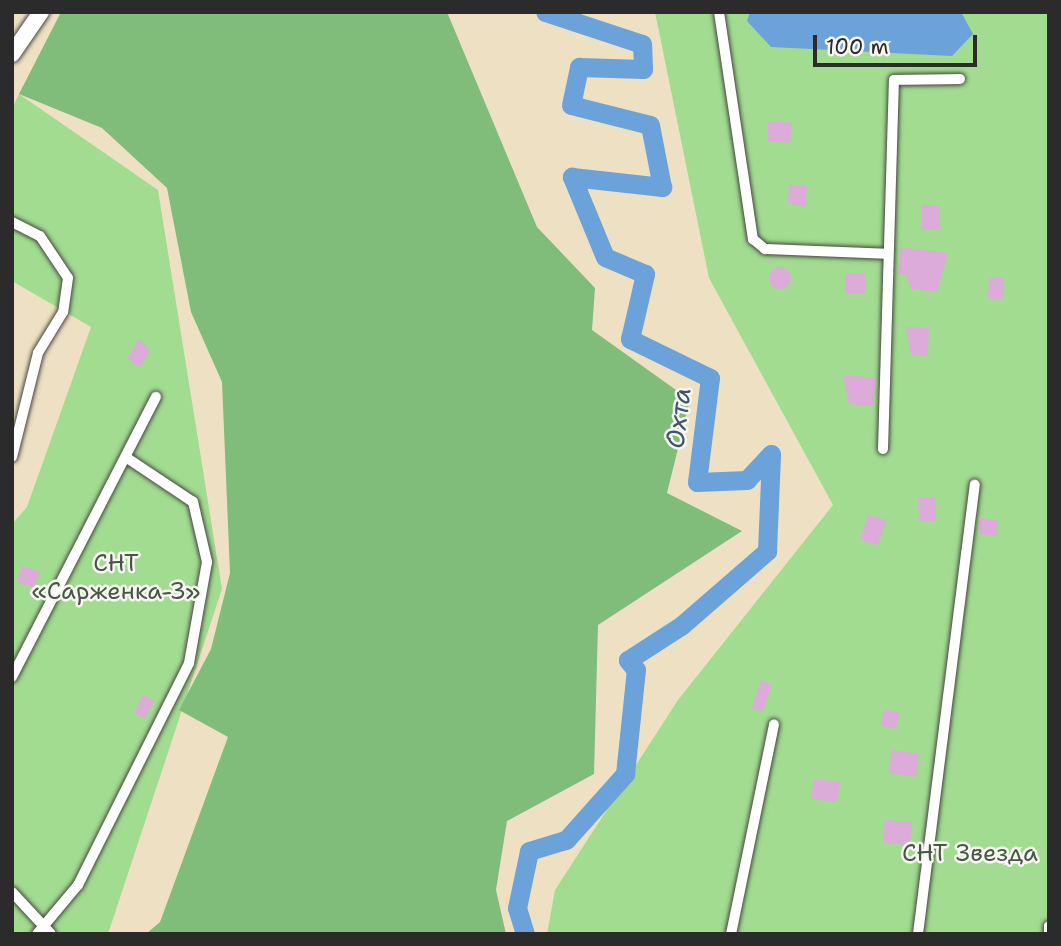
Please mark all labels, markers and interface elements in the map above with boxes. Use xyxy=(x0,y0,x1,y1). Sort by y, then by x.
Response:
scale bar xyxy=(816,21,981,65)
text: 100 m xyxy=(826,33,889,61)
water label: Охта xyxy=(659,386,697,450)
park label: СНТ «Сарженка-3» xyxy=(32,550,200,606)
park label: СНТ Звезда xyxy=(902,840,1038,868)

